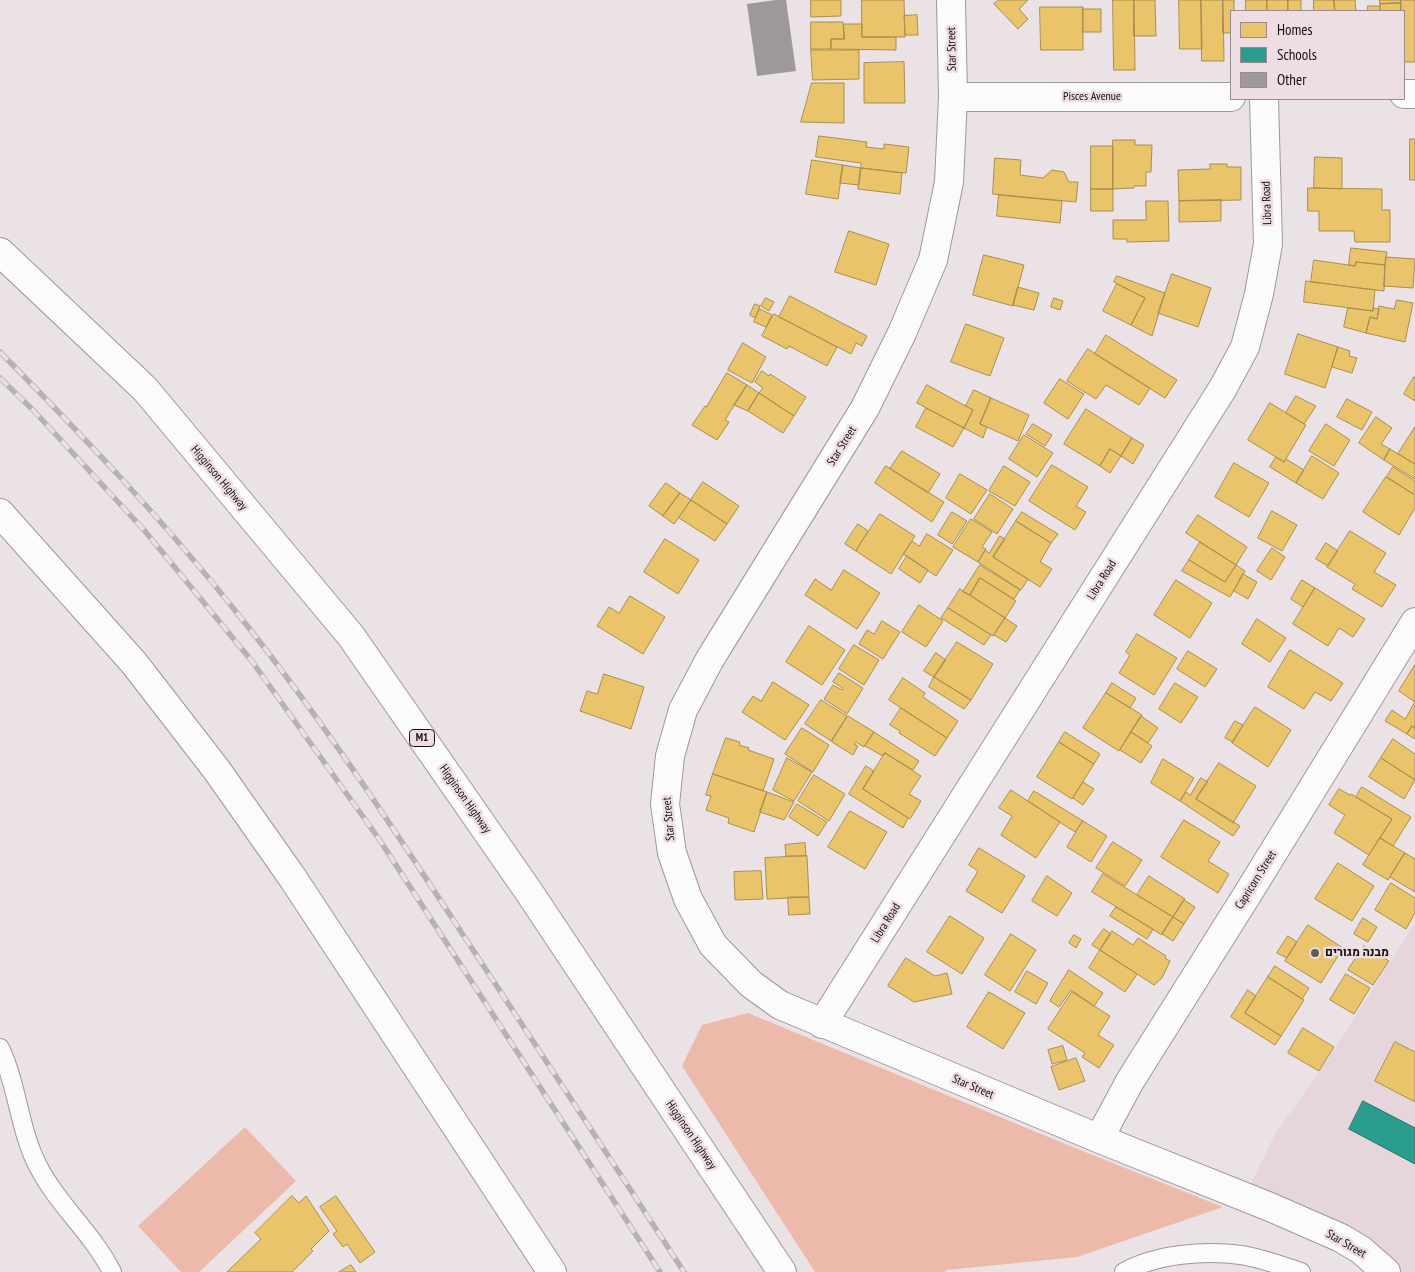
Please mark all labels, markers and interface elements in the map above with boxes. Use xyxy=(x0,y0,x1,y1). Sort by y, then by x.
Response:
legend xyxy=(1230,10,1405,100)
text: Homes xyxy=(1277,20,1313,39)
street label: Star Street xyxy=(944,27,960,71)
text: Schools xyxy=(1277,45,1317,64)
text: Other xyxy=(1277,70,1306,89)
street label: Pisces Avenue xyxy=(1063,90,1121,104)
street label: Libra Road xyxy=(1259,181,1275,225)
street label: Star Street xyxy=(824,424,860,468)
street label: Higginson Highway xyxy=(188,443,250,513)
street label: Libra Road xyxy=(1084,558,1120,602)
road number: M1 xyxy=(410,730,434,746)
street label: Higginson Highway xyxy=(436,762,494,836)
street label: Star Street xyxy=(660,797,678,841)
street label: Capricorn Street xyxy=(1232,848,1280,912)
street label: Libra Road xyxy=(868,901,904,945)
place label: מבנה מגורים xyxy=(1325,946,1389,960)
marker: מבנה מגורים xyxy=(1309,947,1321,959)
street label: Star Street xyxy=(950,1072,996,1102)
street label: Higginson Highway xyxy=(663,1098,719,1172)
street label: Star Street xyxy=(1323,1227,1369,1261)

